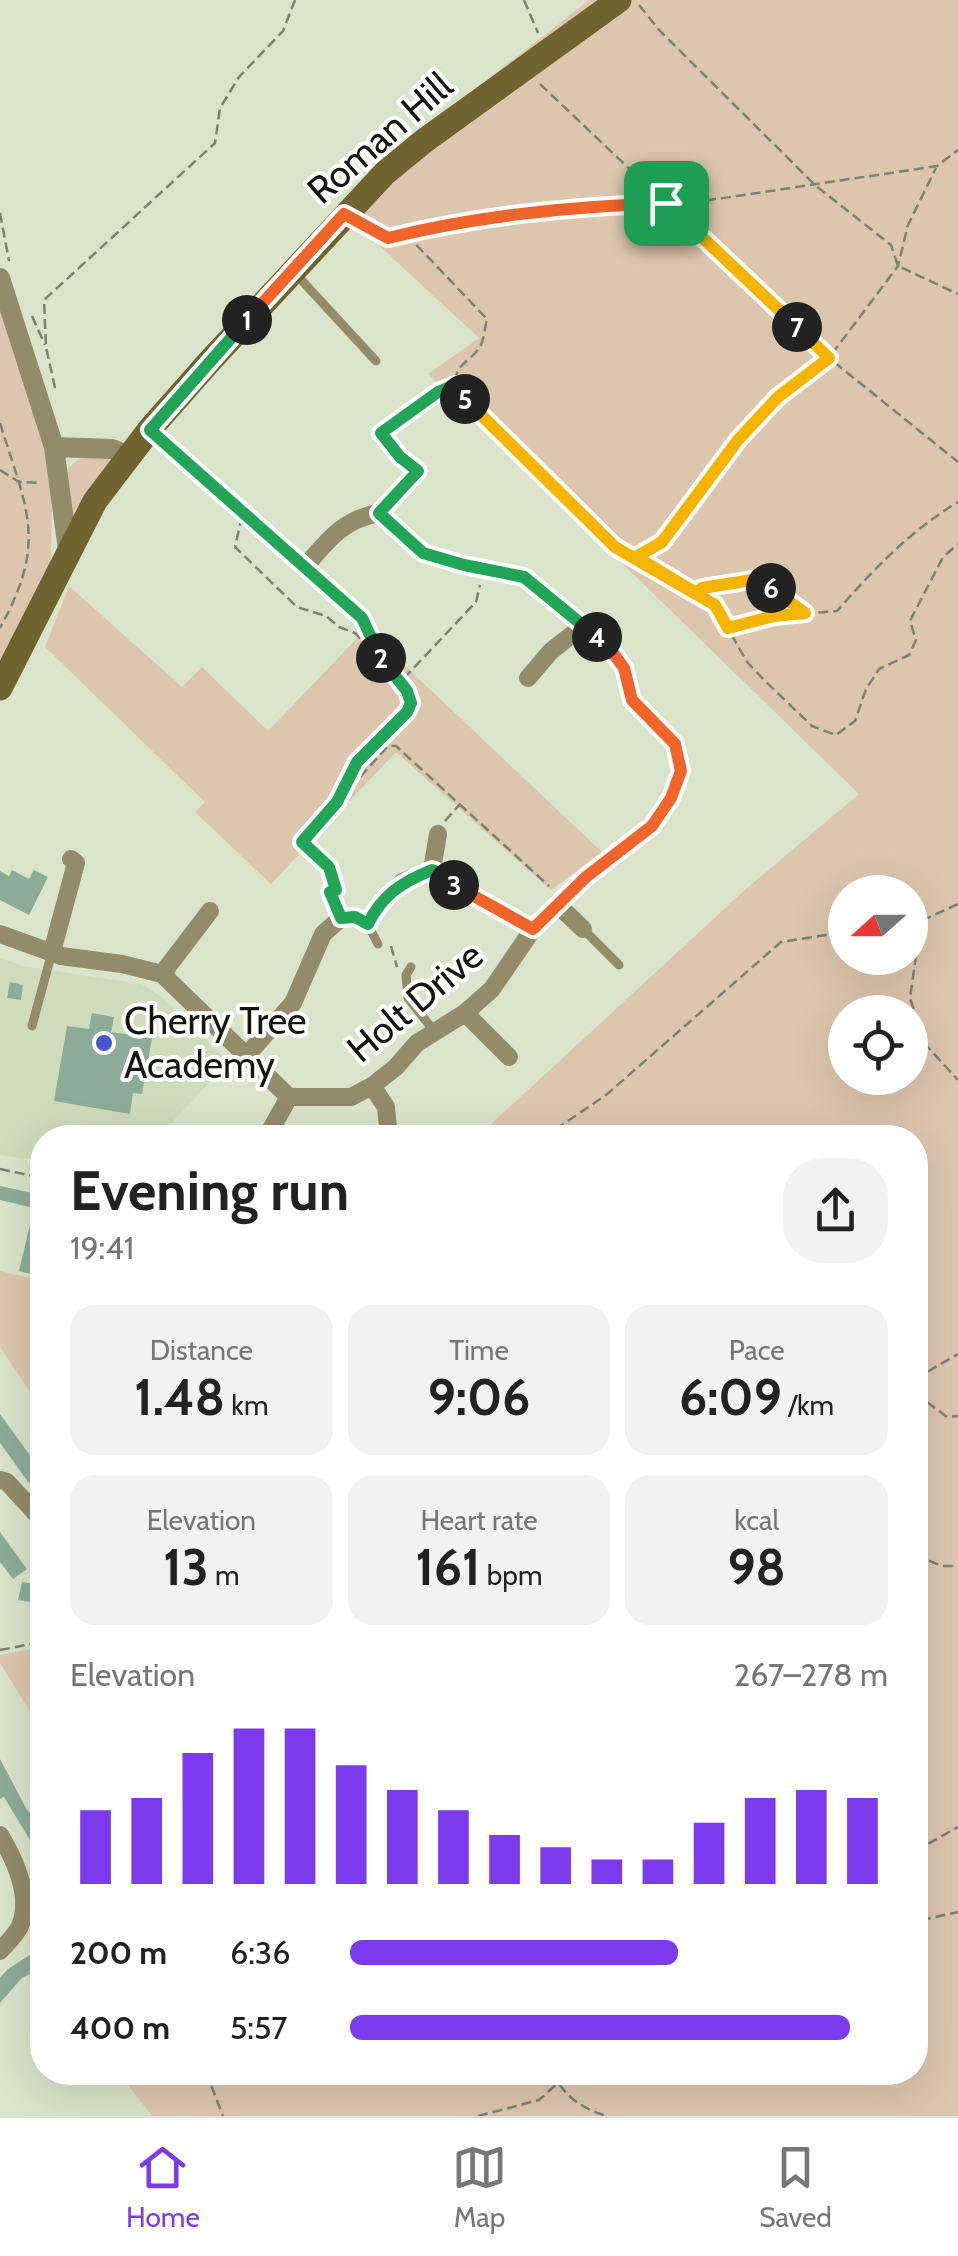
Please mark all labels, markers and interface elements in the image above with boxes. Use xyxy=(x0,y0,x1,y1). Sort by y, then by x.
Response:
street label: Roman Hill xyxy=(297,62,462,213)
pin xyxy=(624,161,709,246)
icon: arrive xyxy=(639,176,694,231)
pin: 1 xyxy=(222,295,272,345)
pin: 7 xyxy=(772,302,822,352)
text: 1 xyxy=(242,303,252,337)
text: 7 xyxy=(790,310,804,344)
pin: 5 xyxy=(440,374,490,424)
text: 5 xyxy=(457,382,473,416)
pin: 6 xyxy=(746,563,796,613)
text: 6 xyxy=(763,571,779,605)
pin: 4 xyxy=(572,612,622,662)
text: 4 xyxy=(588,620,606,654)
pin: 2 xyxy=(356,633,406,683)
text: 2 xyxy=(374,641,388,675)
pin: 3 xyxy=(429,860,479,910)
text: 3 xyxy=(446,868,462,902)
north arrow xyxy=(828,875,928,975)
map controls xyxy=(828,875,928,1095)
street label: Holt Drive xyxy=(337,931,492,1072)
button: locate xyxy=(828,995,928,1095)
place label: Cherry Tree Academy xyxy=(124,997,307,1088)
marker: Cherry Tree Academy xyxy=(93,1032,115,1054)
text: Evening run xyxy=(70,1157,349,1224)
button: share xyxy=(783,1158,888,1263)
text: 19:41 xyxy=(70,1228,134,1267)
text: Distance xyxy=(150,1333,253,1367)
text: Time xyxy=(449,1333,509,1367)
text: Pace xyxy=(729,1333,785,1367)
text: 1.48 xyxy=(134,1367,225,1428)
text: 9:06 xyxy=(428,1367,530,1428)
text: 6:09 xyxy=(679,1367,782,1428)
text: km xyxy=(225,1388,268,1422)
text: /km xyxy=(782,1388,834,1422)
text: Elevation xyxy=(147,1503,256,1537)
text: Heart rate xyxy=(420,1503,538,1537)
text: kcal xyxy=(734,1503,779,1537)
text: 13 xyxy=(163,1537,209,1598)
text: 161 xyxy=(415,1537,481,1598)
text: 98 xyxy=(728,1537,786,1598)
text: m xyxy=(209,1558,239,1592)
text: bpm xyxy=(481,1558,543,1592)
text: Elevation xyxy=(70,1655,195,1694)
text: 267–278 m xyxy=(733,1655,888,1694)
text: 200 m xyxy=(70,1933,167,1972)
text: 6:36 xyxy=(230,1933,290,1972)
text: 400 m xyxy=(70,2008,170,2047)
text: 5:57 xyxy=(230,2008,287,2047)
tab: Home xyxy=(126,2140,200,2234)
tab: Map xyxy=(452,2140,507,2234)
tab: Saved xyxy=(759,2140,832,2234)

